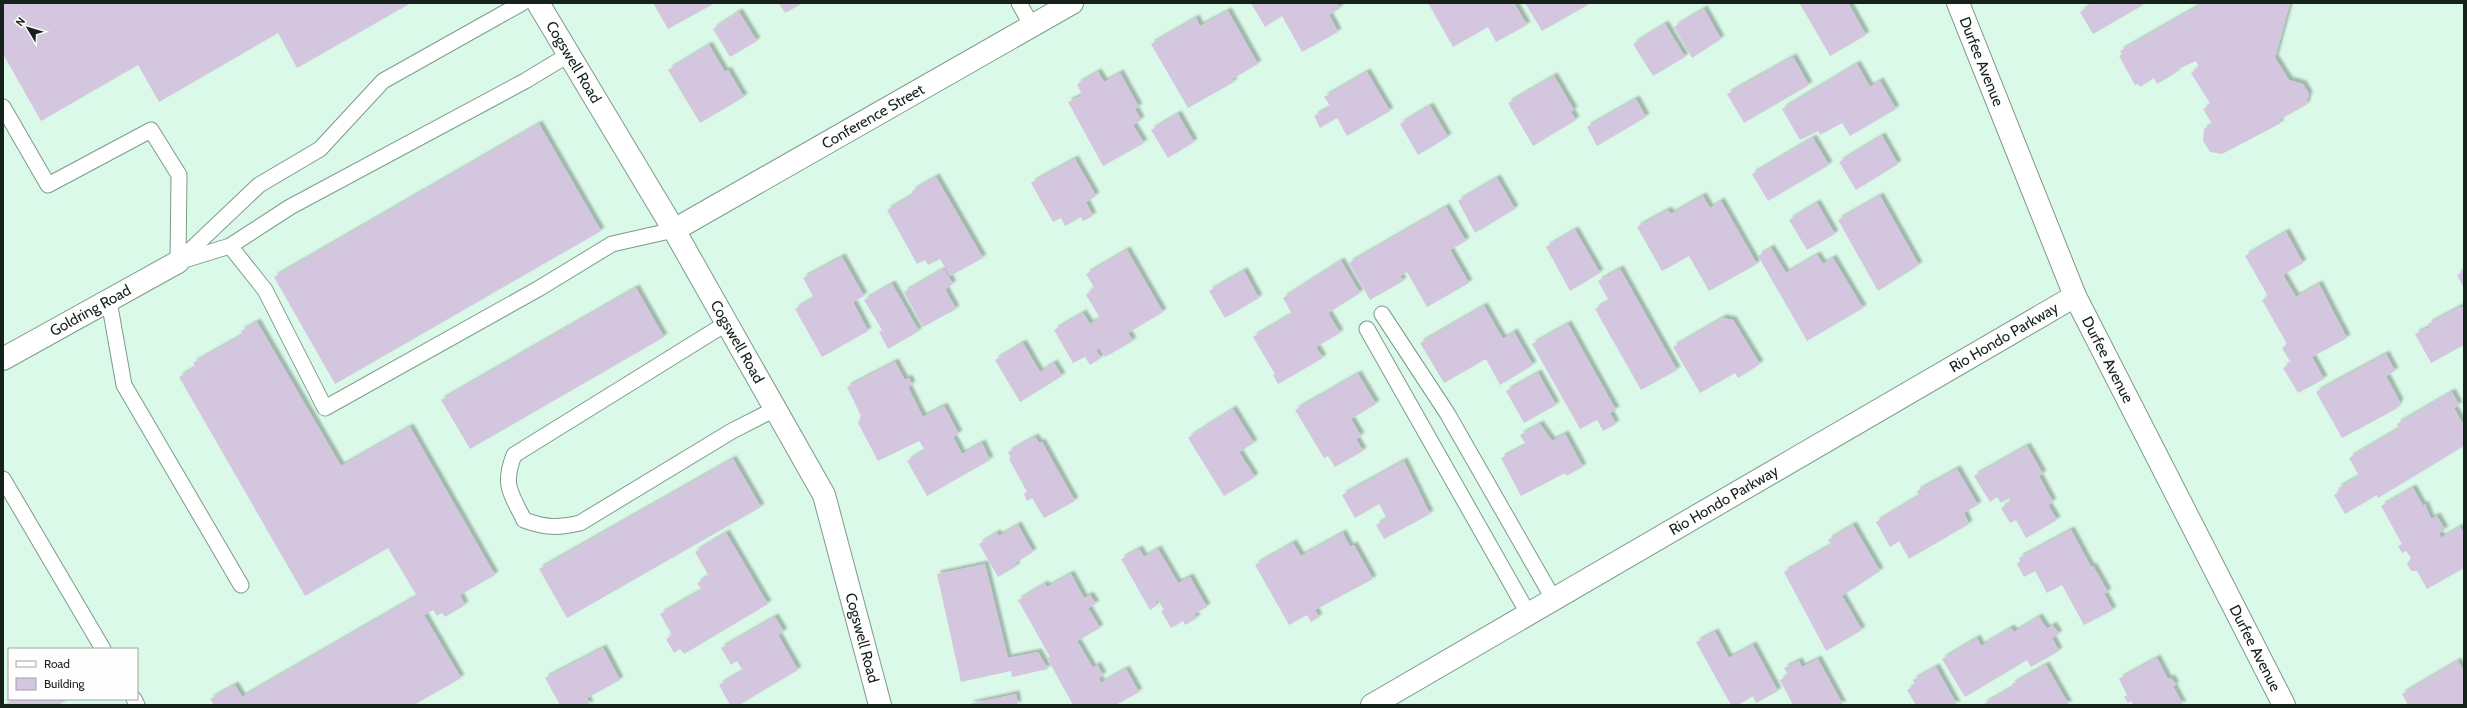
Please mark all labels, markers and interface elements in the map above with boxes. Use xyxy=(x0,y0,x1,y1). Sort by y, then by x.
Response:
north arrow xyxy=(8,8,48,48)
text: N xyxy=(12,14,28,29)
street label: Durfee Avenue xyxy=(1955,14,2007,109)
street label: Cogswell Road xyxy=(542,18,605,106)
street label: Conference Street xyxy=(818,80,927,153)
street label: Goldring Road xyxy=(47,281,134,340)
street label: Cogswell Road xyxy=(707,297,768,386)
street label: Rio Hondo Parkway xyxy=(1946,298,2062,376)
street label: Durfee Avenue xyxy=(2078,313,2137,406)
street label: Rio Hondo Parkway xyxy=(1666,461,1782,539)
street label: Cogswell Road xyxy=(841,591,883,685)
street label: Durfee Avenue xyxy=(2225,602,2285,695)
legend xyxy=(8,648,138,700)
text: Road xyxy=(44,656,70,671)
text: Building xyxy=(44,676,86,691)

